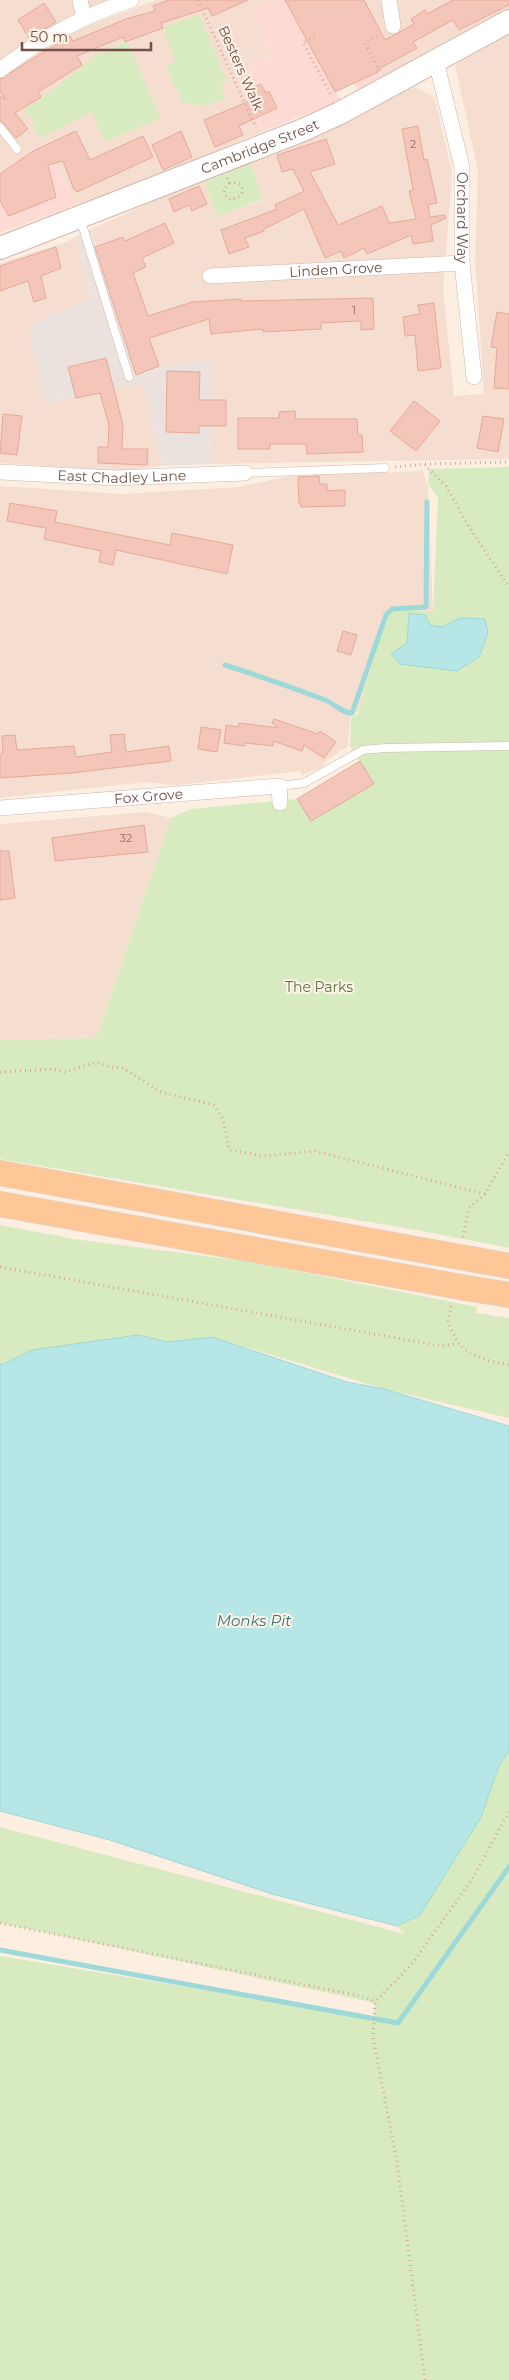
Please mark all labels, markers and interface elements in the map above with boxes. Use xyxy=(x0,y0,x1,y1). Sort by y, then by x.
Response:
scale bar xyxy=(22,20,151,52)
street label: Besters Walk xyxy=(214,23,268,114)
text: 50 m xyxy=(30,27,68,46)
street label: Cambridge Street xyxy=(198,115,322,178)
house number: 2 xyxy=(410,137,416,151)
street label: Orchard Way xyxy=(453,172,471,264)
street label: Linden Grove xyxy=(289,258,383,281)
house number: 1 xyxy=(352,303,356,317)
street label: East Chadley Lane xyxy=(57,466,187,487)
street label: Fox Grove xyxy=(113,785,184,808)
house number: 32 xyxy=(120,831,132,845)
park label: The Parks xyxy=(285,978,353,996)
water label: Monks Pit xyxy=(217,1611,291,1630)

